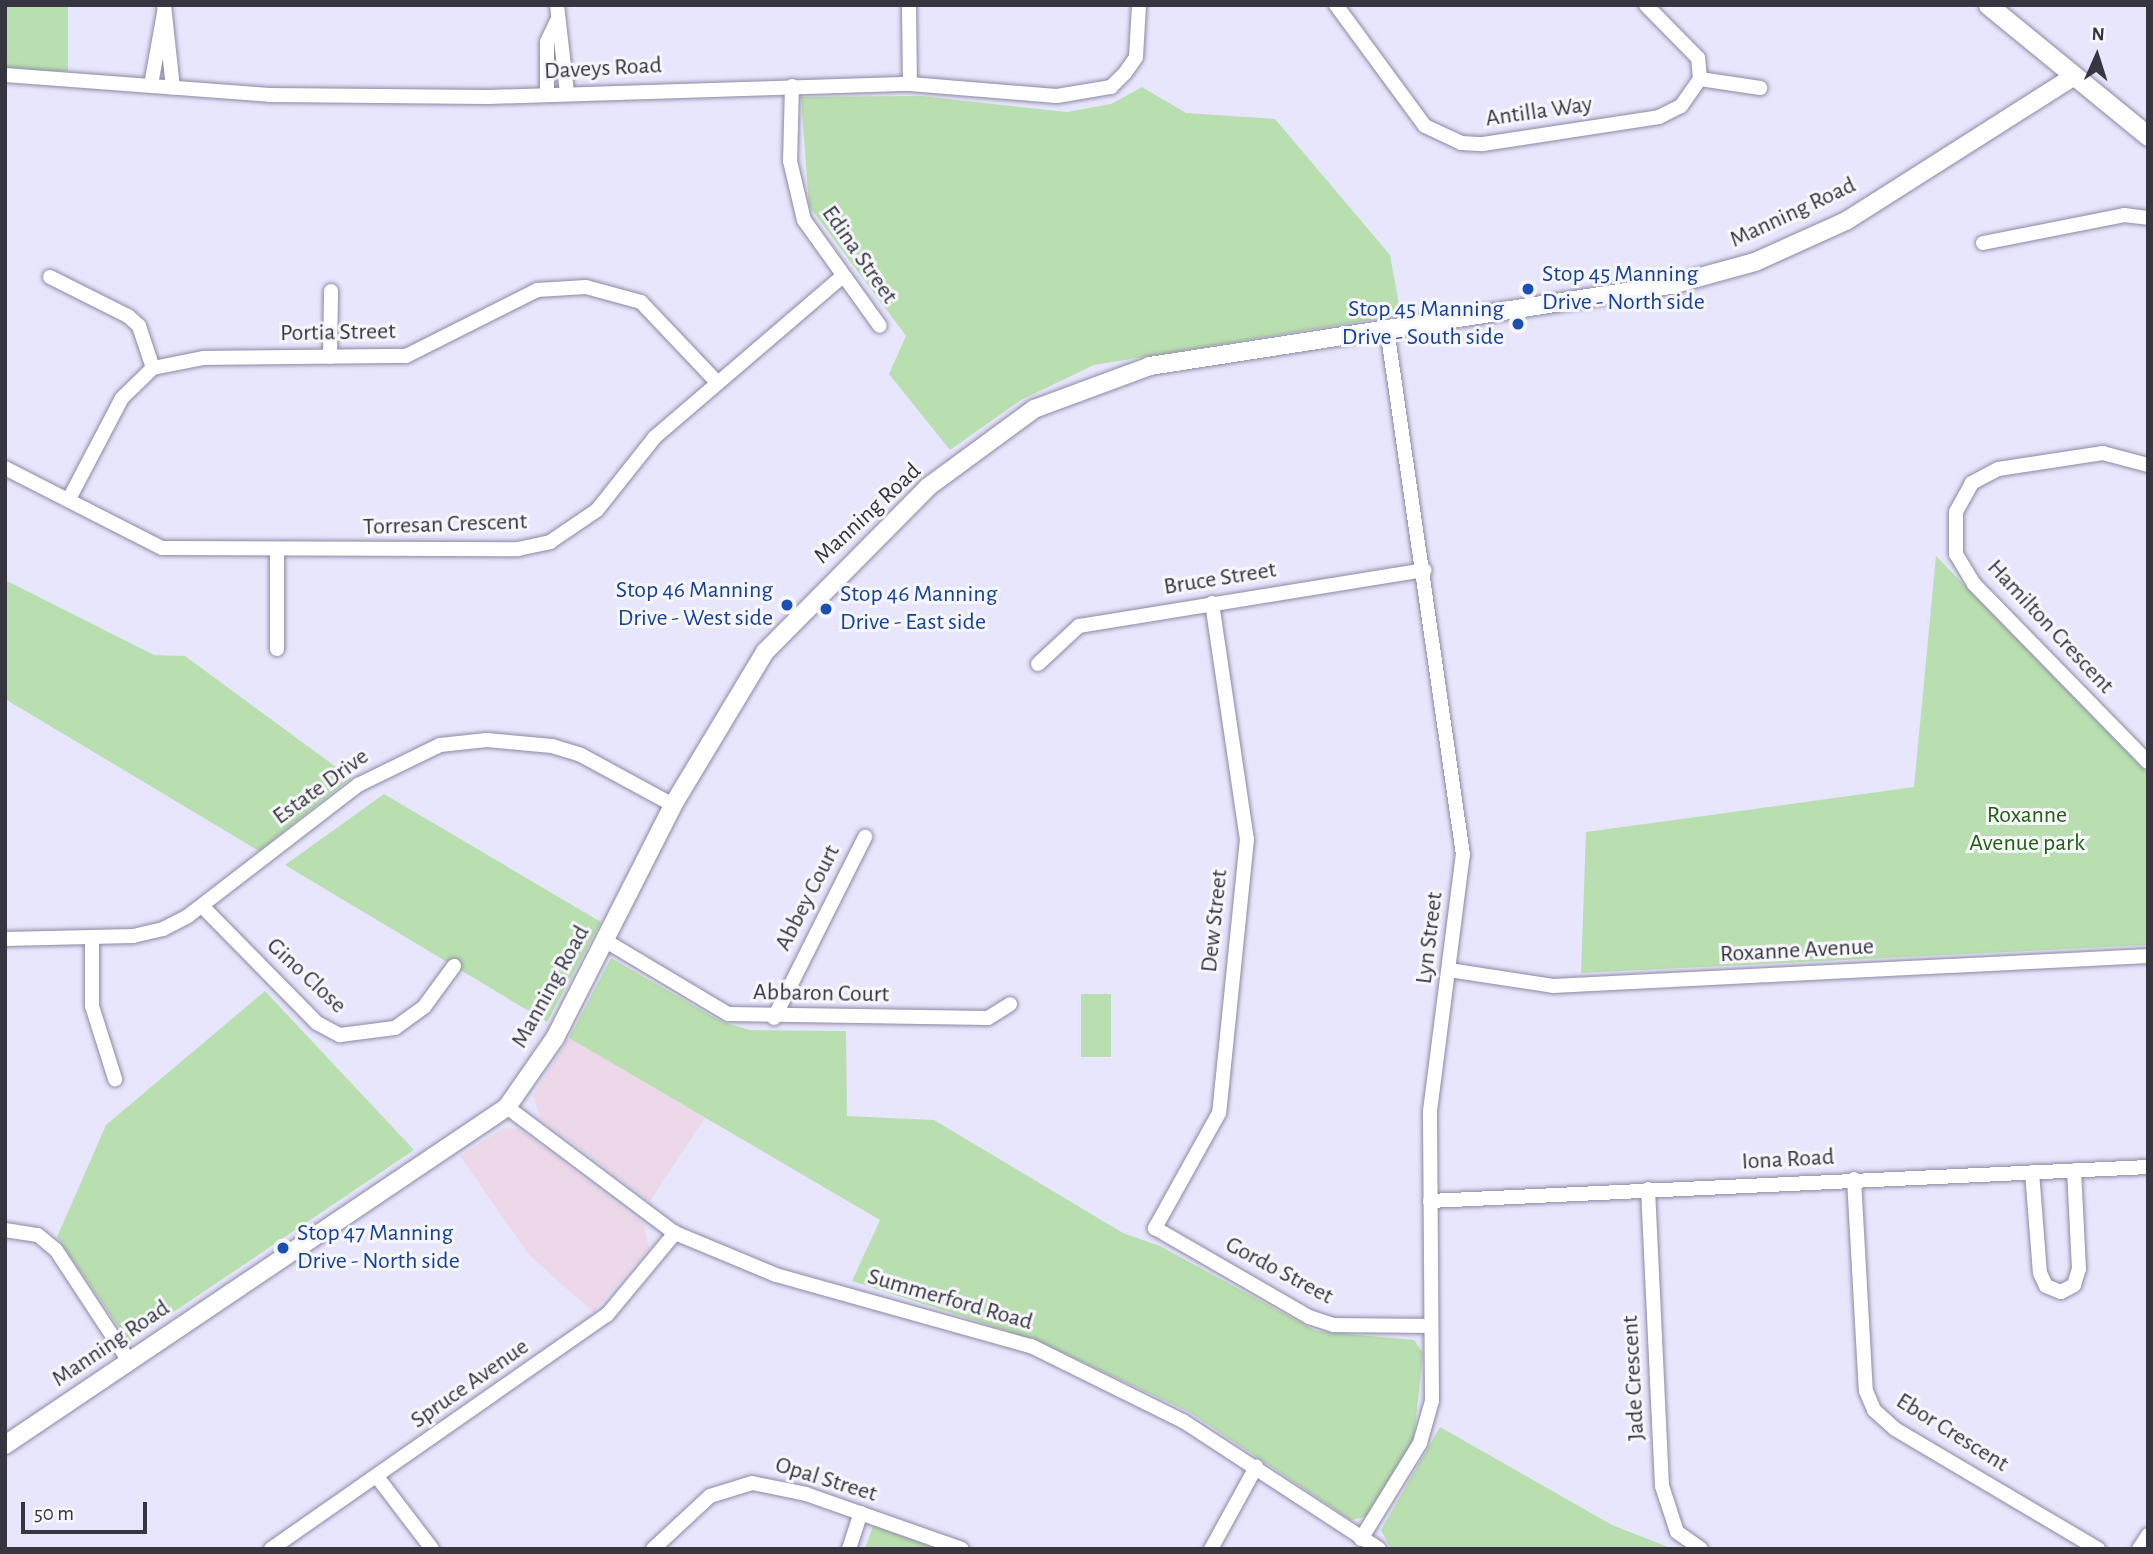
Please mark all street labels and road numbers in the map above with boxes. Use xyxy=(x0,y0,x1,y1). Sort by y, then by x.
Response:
street label: Daveys Road xyxy=(543,52,663,86)
street label: Antilla Way xyxy=(1484,90,1594,134)
street label: Manning Road xyxy=(1725,171,1861,255)
street label: Edina Street xyxy=(815,200,903,310)
street label: Portia Street xyxy=(280,318,396,348)
street label: Manning Road xyxy=(809,457,927,571)
street label: Torresan Crescent xyxy=(362,508,528,542)
street label: Hamilton Crescent xyxy=(1980,554,2120,700)
street label: Bruce Street xyxy=(1162,556,1278,602)
street label: Estate Drive xyxy=(267,743,375,831)
street label: Abbey Court xyxy=(769,840,847,956)
street label: Dew Street xyxy=(1195,868,1235,974)
street label: Lyn Street xyxy=(1410,890,1450,986)
street label: Manning Road xyxy=(506,921,596,1053)
street label: Gino Close xyxy=(260,932,352,1020)
street label: Roxanne Avenue xyxy=(1719,933,1875,969)
street label: Abbaron Court xyxy=(753,978,889,1010)
street label: Iona Road xyxy=(1741,1143,1835,1177)
street label: Gordo Street xyxy=(1220,1231,1338,1311)
street label: Summerford Road xyxy=(864,1263,1036,1337)
street label: Manning Road xyxy=(47,1294,175,1394)
street label: Jade Crescent xyxy=(1616,1315,1652,1441)
street label: Spruce Avenue xyxy=(405,1333,535,1435)
street label: Ebor Crescent xyxy=(1890,1387,2014,1479)
street label: Opal Street xyxy=(772,1451,880,1509)

